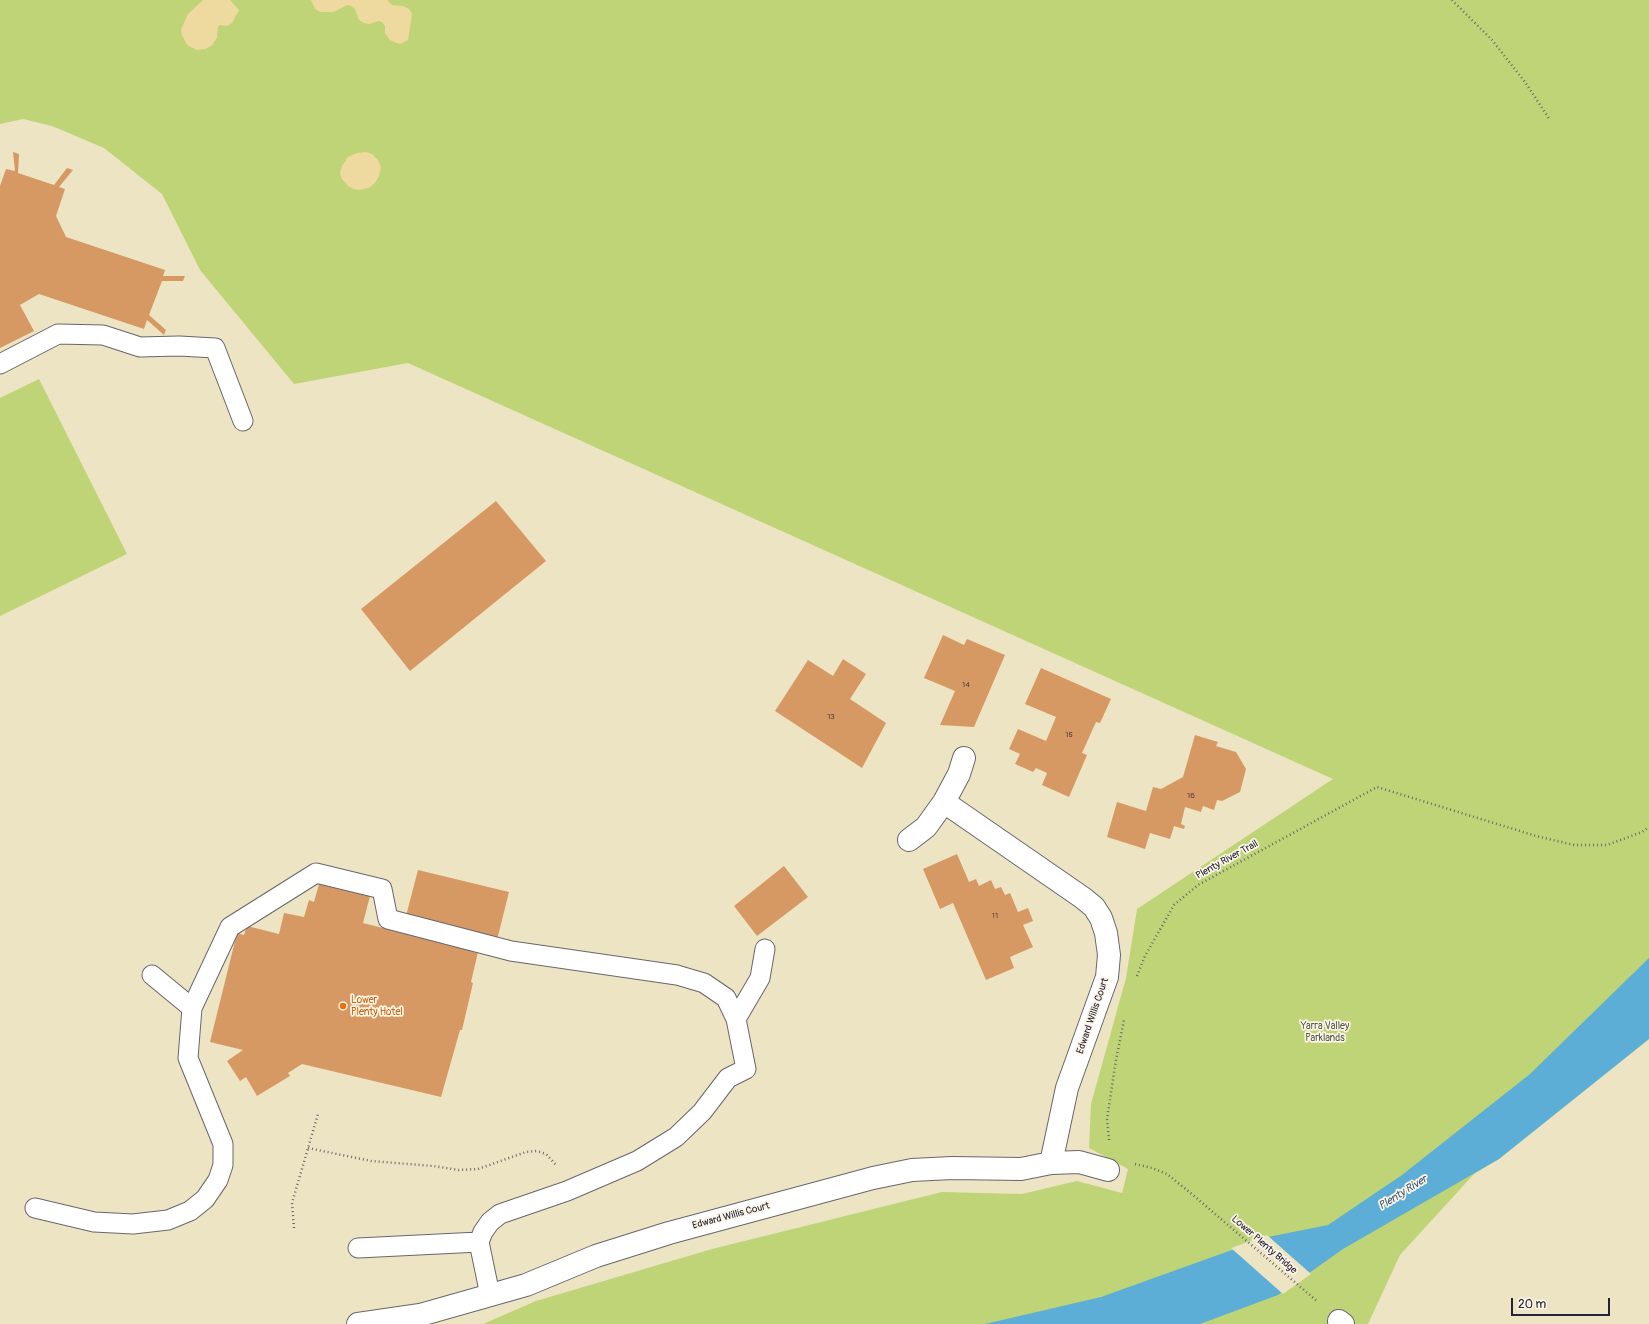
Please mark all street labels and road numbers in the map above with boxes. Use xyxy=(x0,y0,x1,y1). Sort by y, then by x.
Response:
street label: Plenty River Trail xyxy=(1194,838,1260,882)
street label: Edward Willis Court xyxy=(1074,976,1112,1056)
street label: Edward Willis Court xyxy=(691,1200,771,1232)
street label: Lower Plenty Bridge xyxy=(1229,1213,1299,1277)

